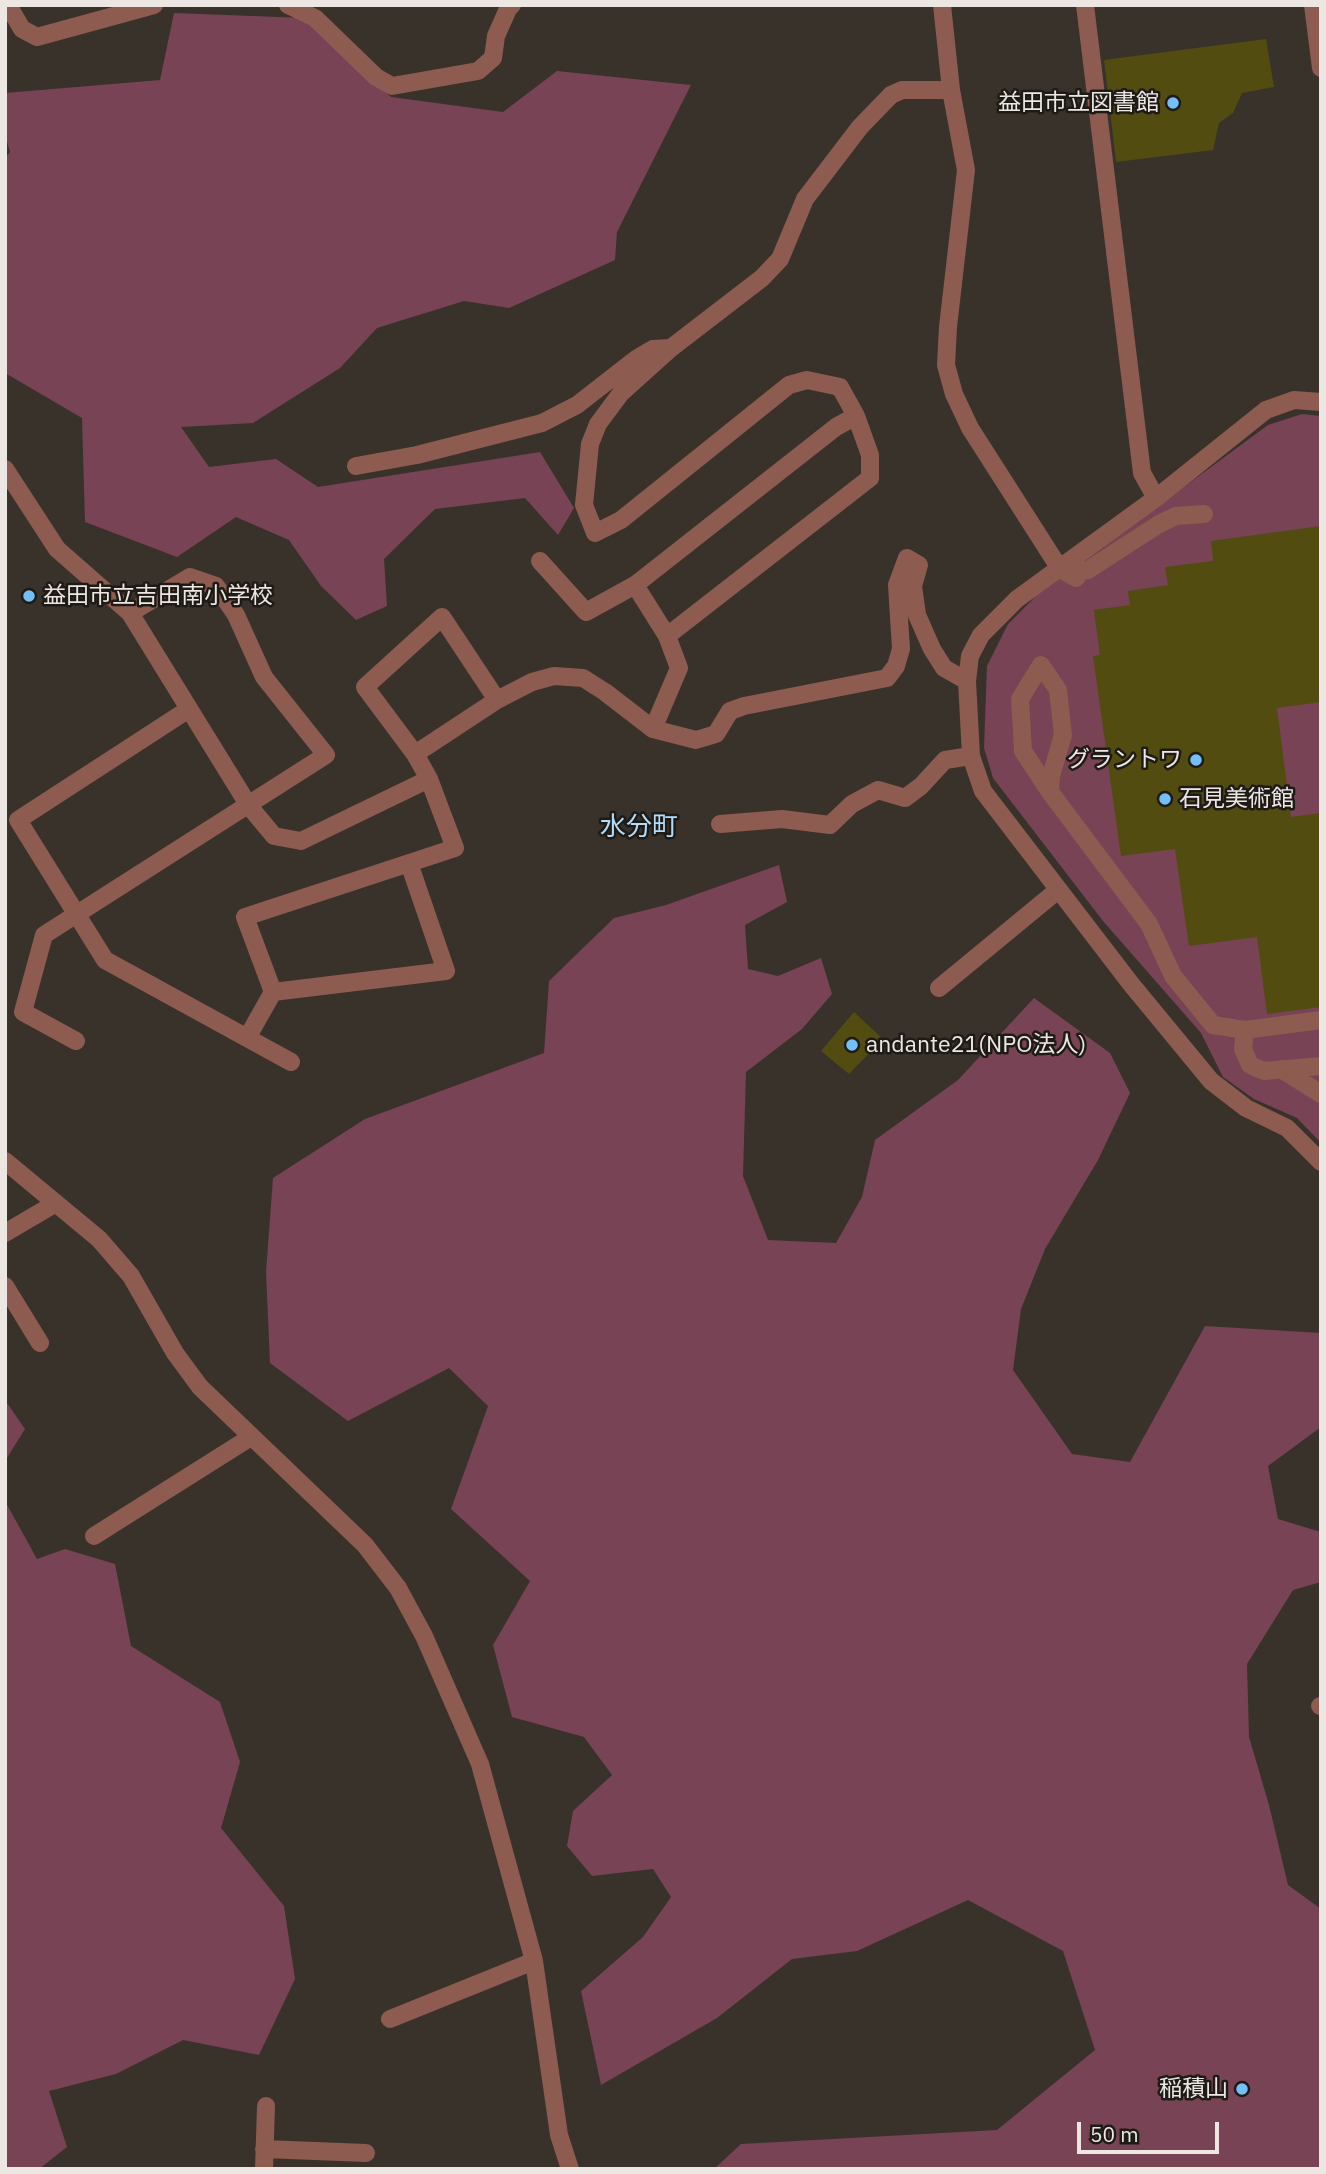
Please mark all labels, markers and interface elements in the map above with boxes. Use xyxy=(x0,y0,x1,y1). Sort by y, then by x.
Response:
place label: 益田市立図書館 xyxy=(998,89,1159,117)
marker: 益田市立図書館 xyxy=(1165,95,1181,111)
place label: 益田市立吉田南小学校 xyxy=(43,582,273,610)
marker: 益田市立吉田南小学校 xyxy=(21,588,37,604)
place label: グラントワ xyxy=(1067,746,1182,774)
marker: グラントワ xyxy=(1188,752,1204,768)
place label: 石見美術館 xyxy=(1179,785,1294,813)
marker: 石見美術館 xyxy=(1157,791,1173,807)
district label: 水分町 xyxy=(600,811,678,843)
place label: andante21(NPO法人) xyxy=(866,1031,1086,1059)
marker: andante21(NPO法人) xyxy=(844,1037,860,1053)
place label: 稲積山 xyxy=(1159,2075,1228,2103)
marker: 稲積山 xyxy=(1234,2081,1250,2097)
scale bar xyxy=(1081,2108,1223,2152)
text: 50 m xyxy=(1090,2120,1139,2148)

